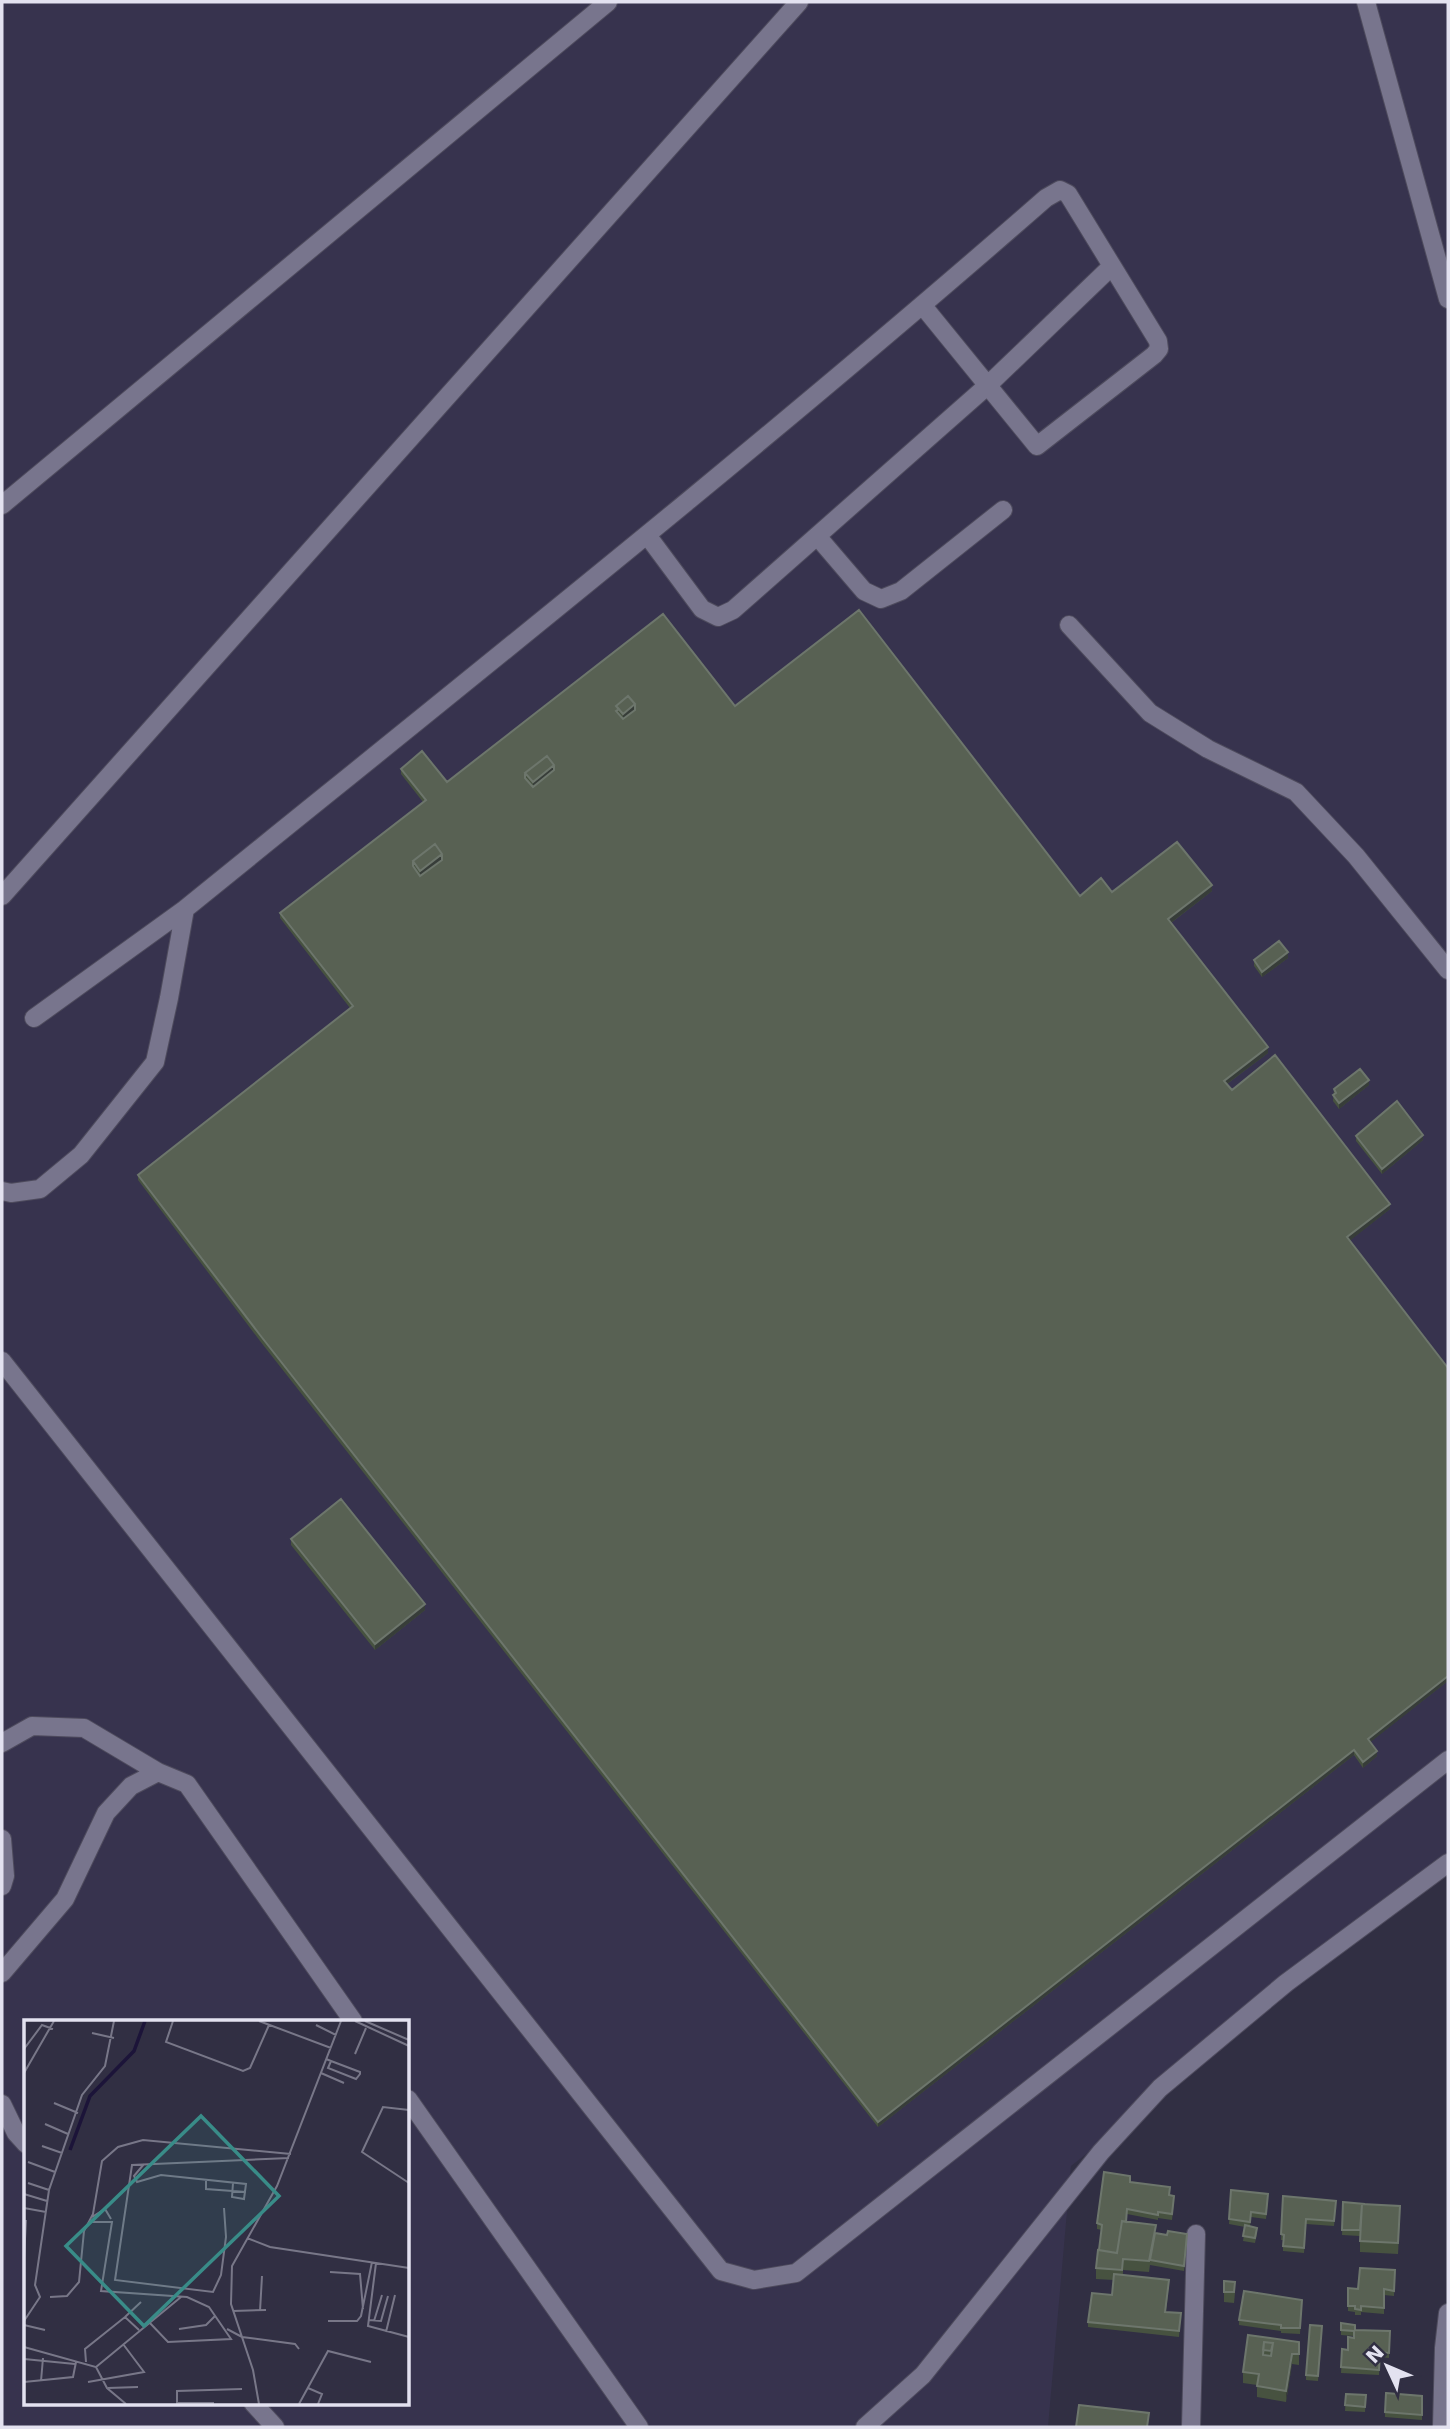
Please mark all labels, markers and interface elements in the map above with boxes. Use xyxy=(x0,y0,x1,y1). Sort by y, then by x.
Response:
inset map xyxy=(24,2020,410,2404)
north arrow xyxy=(1352,2331,1422,2401)
text: N xyxy=(1361,2341,1388,2368)

